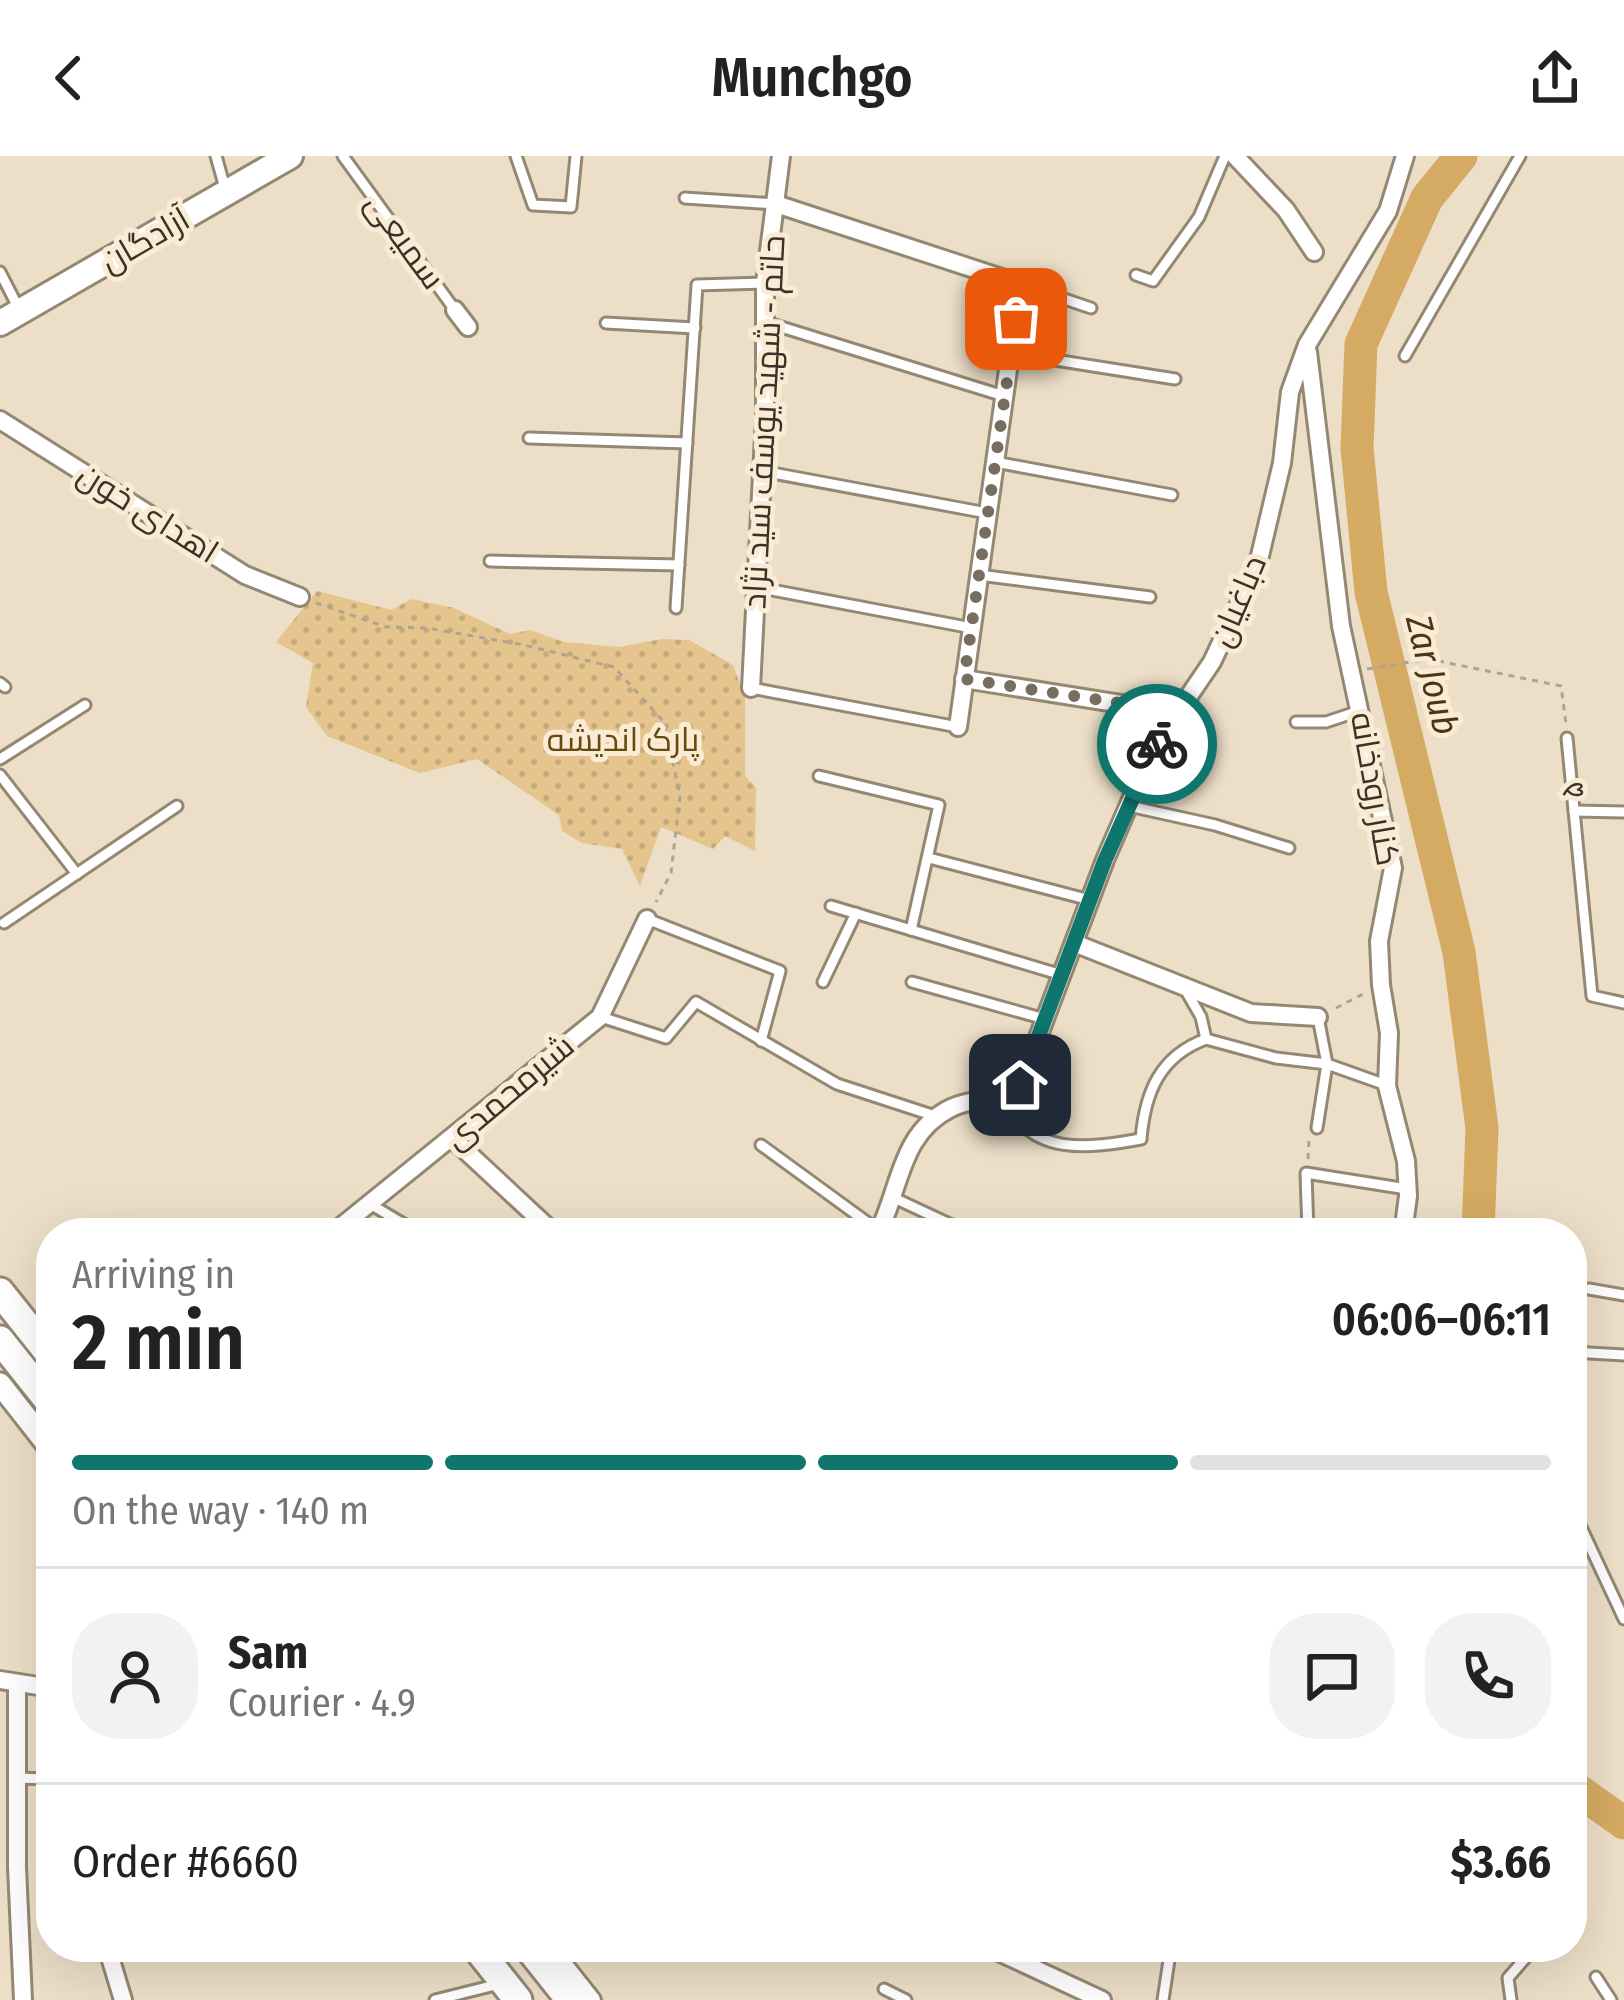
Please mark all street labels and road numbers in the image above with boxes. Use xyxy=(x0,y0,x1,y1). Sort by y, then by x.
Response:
street label: سمیعی xyxy=(357,185,453,297)
street label: آزادگان xyxy=(93,199,197,281)
street label: حاتم - شهید یوسف سید نژاد xyxy=(734,234,796,610)
street label: اهدای خون xyxy=(70,454,226,572)
street label: دباغیان xyxy=(1201,549,1275,653)
street label: کنار رودخانه xyxy=(1342,709,1408,869)
street label: ۵ xyxy=(1551,779,1593,801)
street label: شیرمحمدی xyxy=(436,1026,582,1158)

